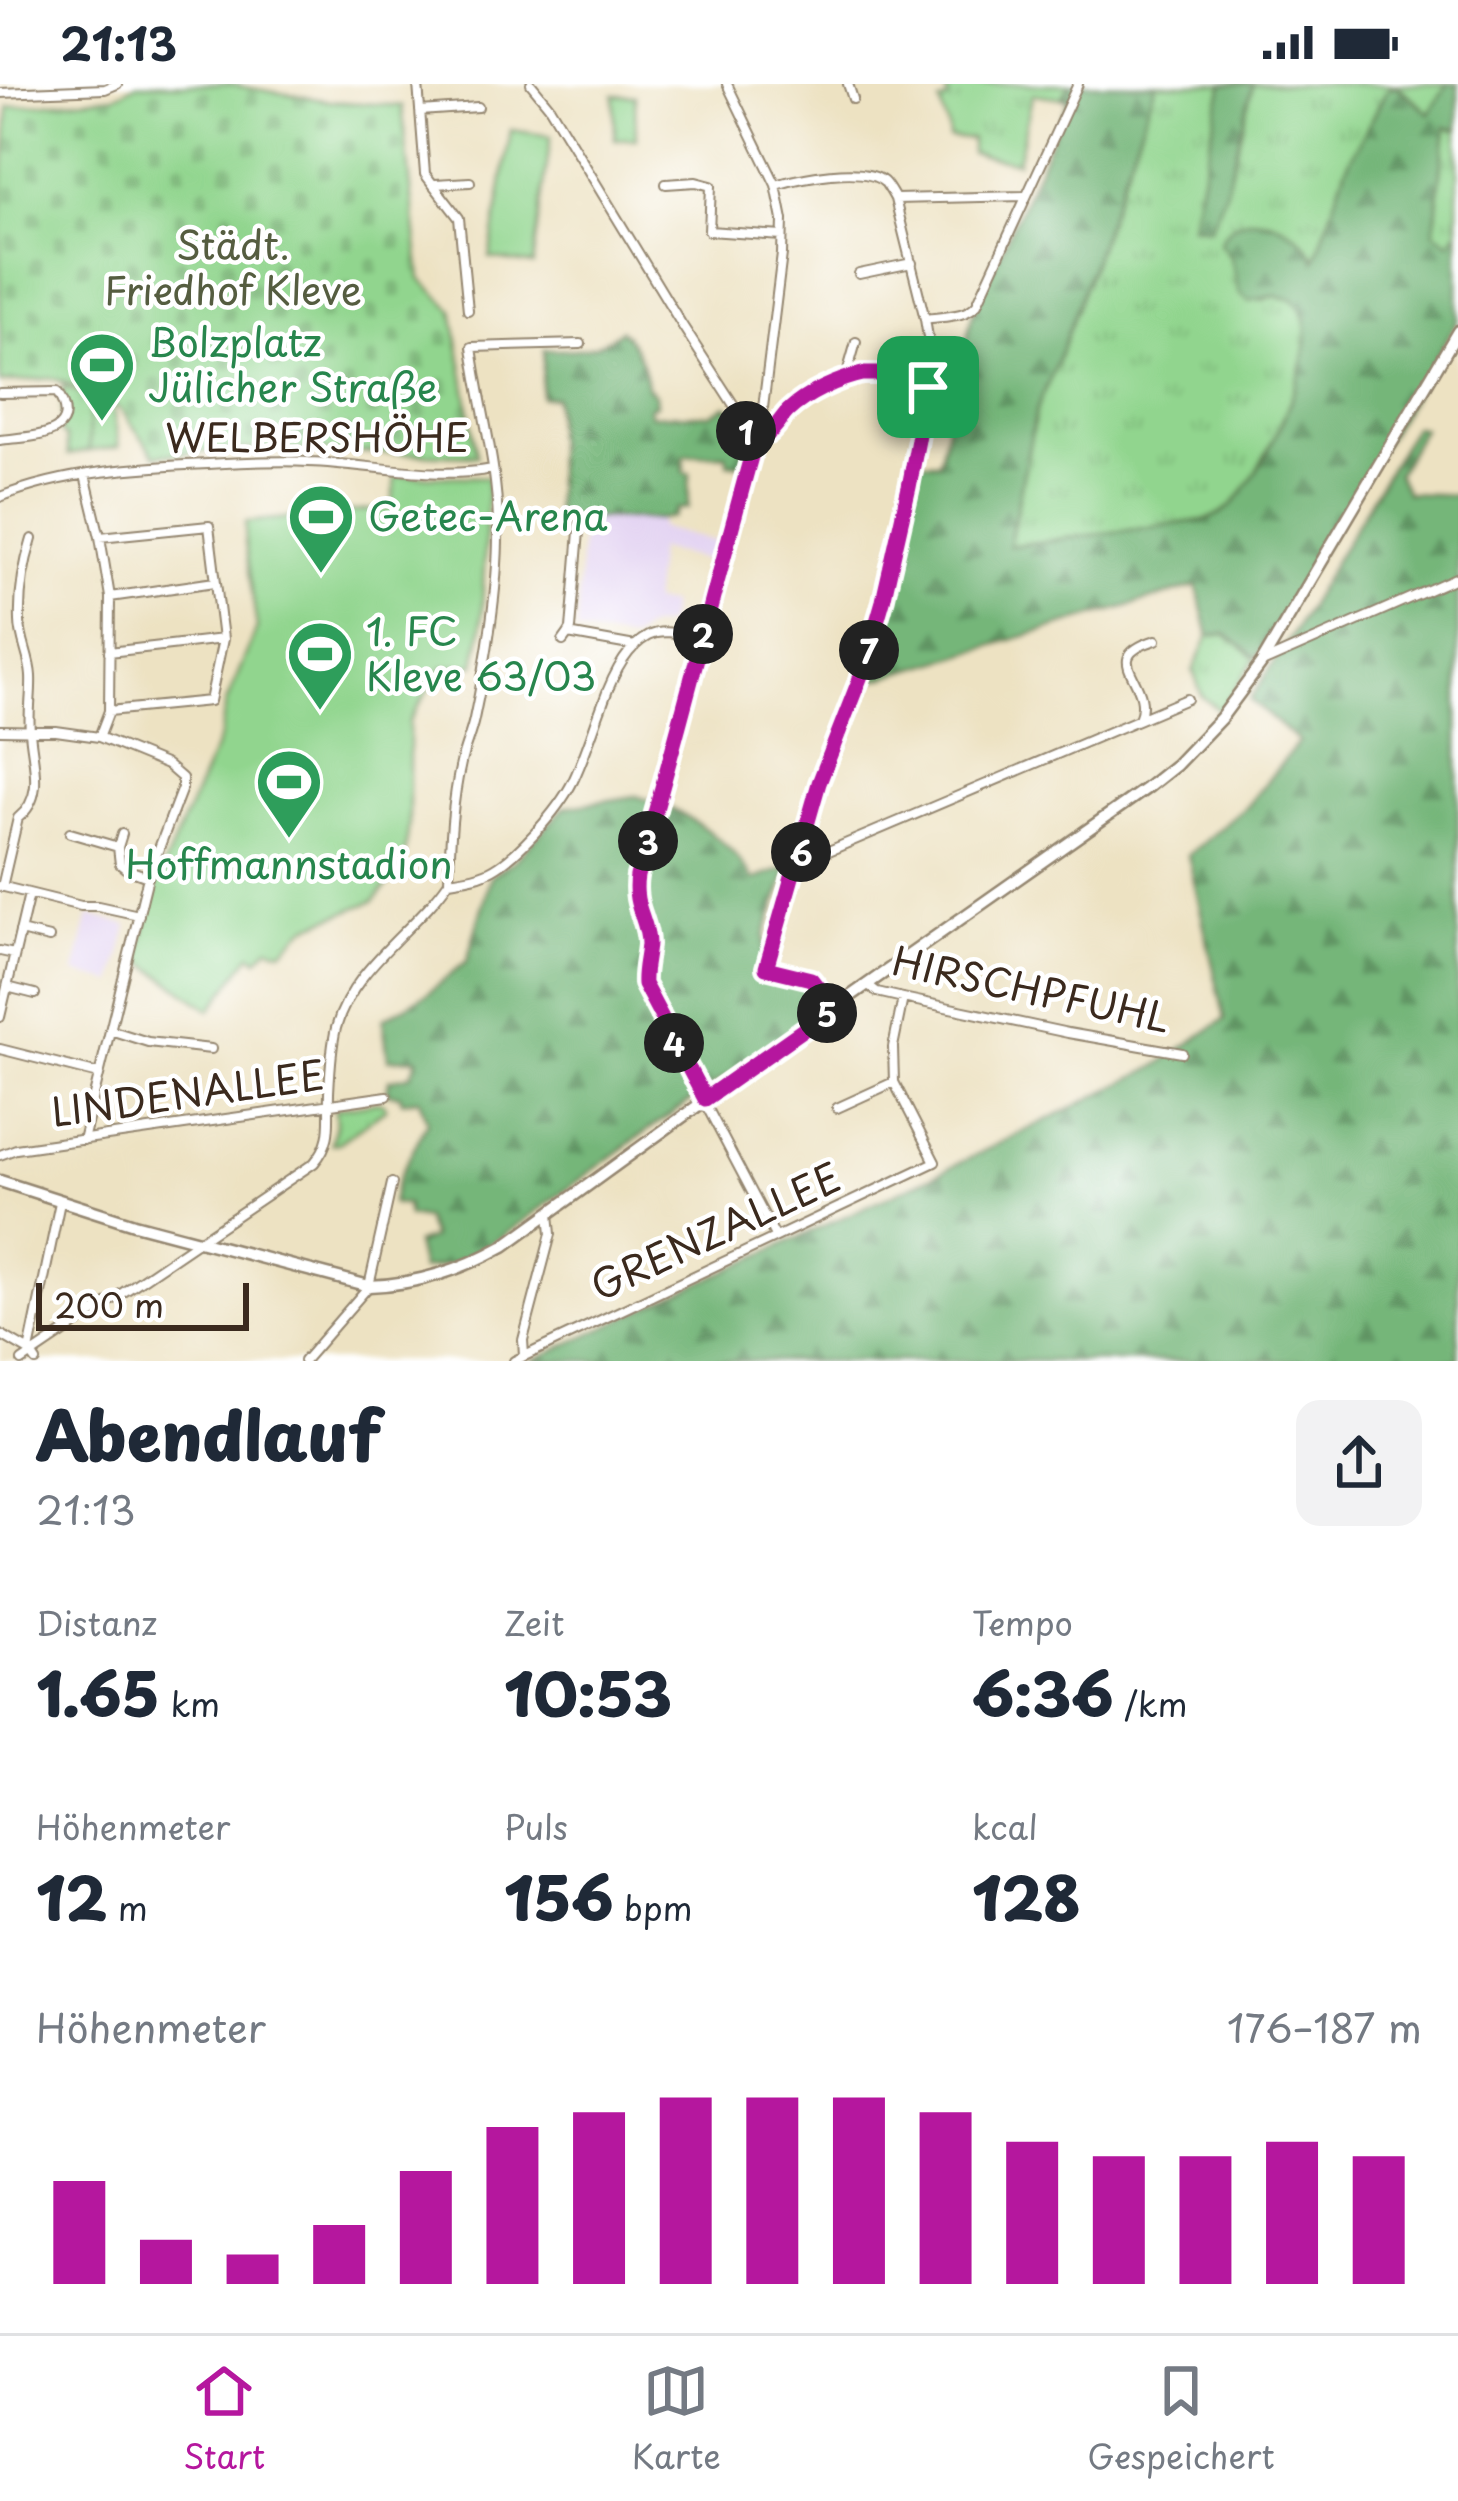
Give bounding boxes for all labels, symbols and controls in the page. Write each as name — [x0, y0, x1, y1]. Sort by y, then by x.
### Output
text: 21:13 — [60, 8, 177, 76]
park label: Städt. Friedhof Kleve — [104, 214, 362, 318]
place label: Bolzplatz Jülicher Straße — [148, 311, 438, 415]
sports icon: Bolzplatz Jülicher Straße — [67, 330, 137, 424]
pin — [877, 336, 979, 438]
icon: arrive — [895, 354, 961, 420]
pin: 1 — [716, 401, 776, 461]
street label: WELBERSHÖHE — [165, 406, 469, 465]
text: 1 — [738, 406, 754, 456]
sports icon: Getec-Arena — [286, 482, 356, 576]
place label: Getec-Arena — [368, 485, 608, 544]
place label: 1. FC Kleve 63/03 — [366, 600, 596, 704]
pin: 2 — [673, 604, 733, 664]
text: 2 — [691, 609, 715, 659]
sports icon: 1. FC Kleve 63/03 — [285, 619, 355, 713]
pin: 7 — [839, 620, 899, 680]
text: 7 — [860, 625, 878, 675]
sports icon: Hoffmannstadion — [254, 747, 324, 841]
pin: 3 — [618, 811, 678, 871]
text: 3 — [637, 816, 659, 866]
pin: 6 — [771, 822, 831, 882]
text: 6 — [789, 827, 813, 877]
place label: Hoffmannstadion — [125, 833, 453, 892]
street label: HIRSCHPFUHL — [887, 929, 1176, 1046]
pin: 5 — [797, 983, 857, 1043]
text: 5 — [816, 988, 838, 1038]
pin: 4 — [644, 1013, 704, 1073]
text: 4 — [663, 1018, 685, 1068]
street label: LINDENALLEE — [47, 1043, 328, 1140]
street label: GRENZALLEE — [580, 1146, 850, 1314]
scale bar — [36, 1277, 249, 1330]
text: 200 m — [54, 1279, 164, 1329]
text: Abendlauf — [36, 1384, 382, 1483]
button: share — [1296, 1400, 1422, 1526]
text: 21:13 — [36, 1479, 136, 1538]
text: Distanz — [36, 1597, 157, 1647]
text: Zeit — [504, 1597, 565, 1647]
text: Tempo — [972, 1597, 1073, 1647]
text: 1.65 — [36, 1647, 160, 1737]
text: 10:53 — [504, 1647, 672, 1737]
text: 6:36 — [972, 1647, 1114, 1737]
text: km — [160, 1678, 220, 1728]
text: /km — [1114, 1678, 1187, 1728]
text: Höhenmeter — [36, 1801, 230, 1851]
text: Puls — [504, 1801, 568, 1851]
text: kcal — [972, 1801, 1038, 1851]
text: 12 — [36, 1851, 107, 1941]
text: 156 — [504, 1851, 613, 1941]
text: 128 — [972, 1851, 1081, 1941]
text: m — [107, 1882, 148, 1932]
text: bpm — [613, 1882, 693, 1932]
text: Höhenmeter — [36, 1997, 266, 2056]
text: 176–187 m — [1227, 1997, 1422, 2056]
tab: Start — [183, 2358, 265, 2480]
tab: Karte — [632, 2358, 721, 2480]
tab: Gespeichert — [1087, 2358, 1275, 2480]

